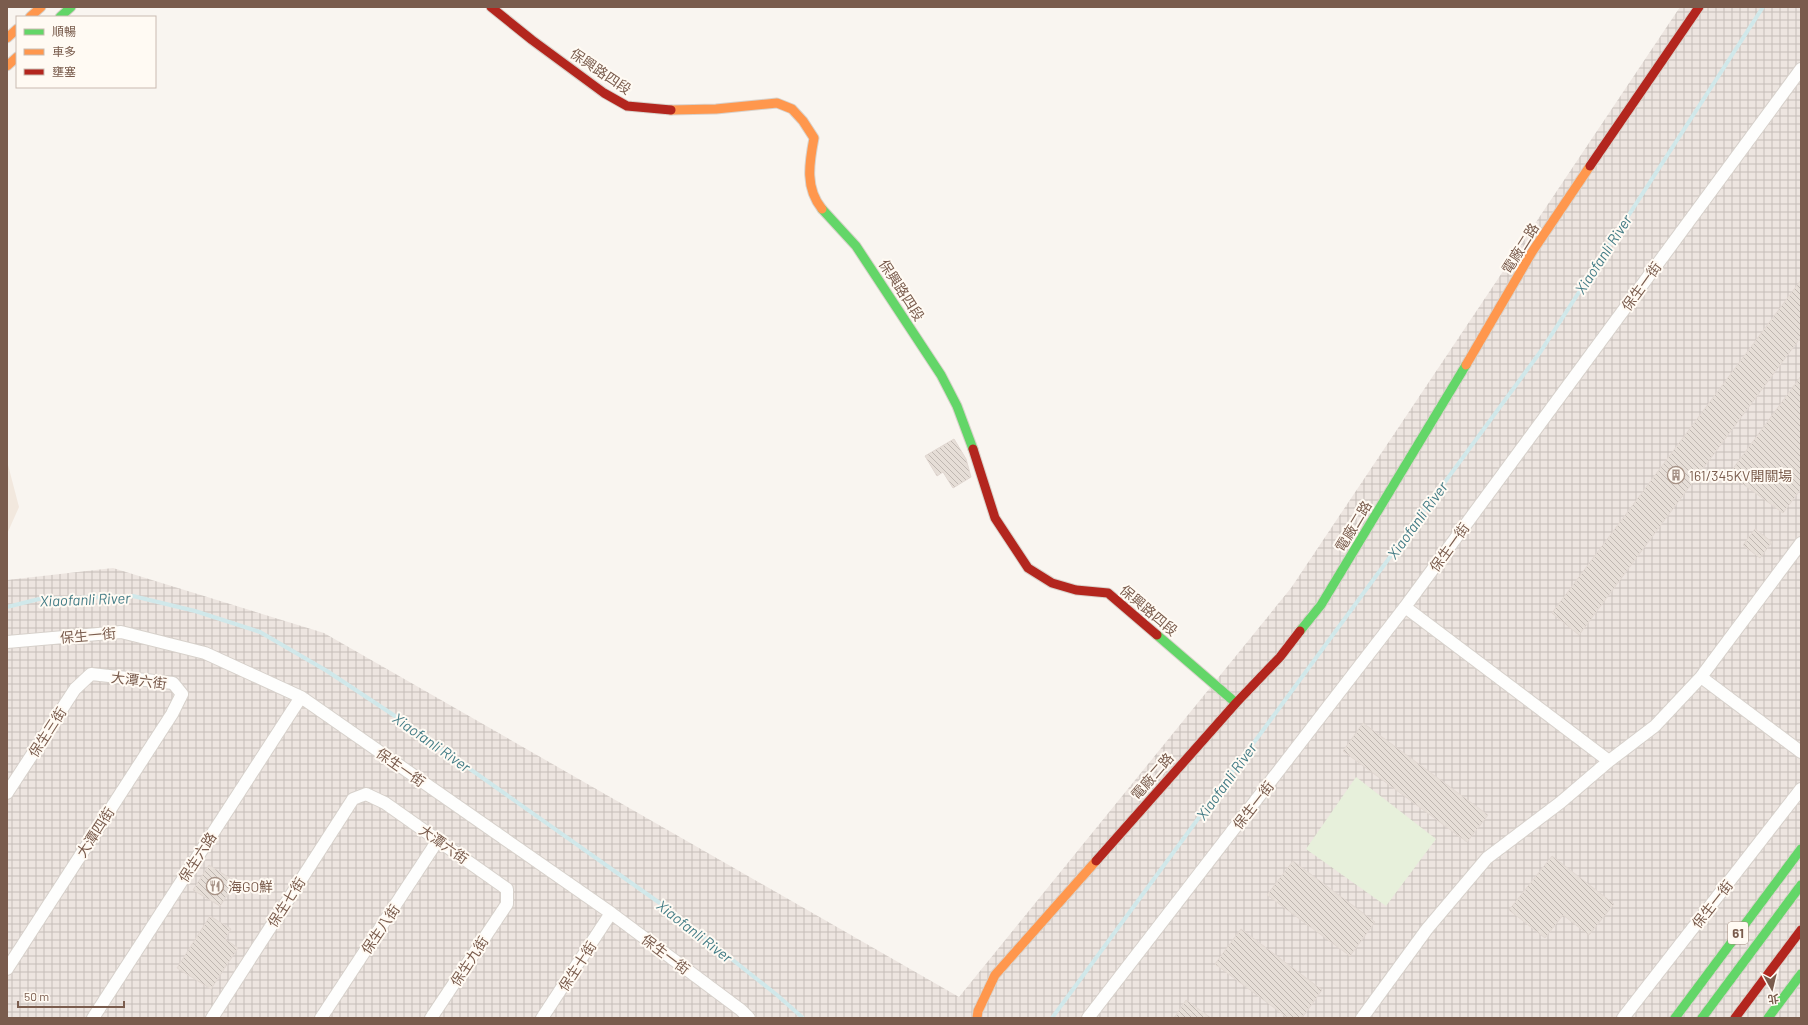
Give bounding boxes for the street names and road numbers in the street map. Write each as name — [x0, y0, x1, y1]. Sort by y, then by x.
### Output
street label: 保興路四段 — [567, 44, 635, 98]
street label: 電廠二路 — [1498, 220, 1542, 276]
street label: 保興路四段 — [876, 256, 928, 324]
street label: 保生一街 — [1618, 258, 1664, 314]
street label: 電廠二路 — [1331, 498, 1375, 554]
street label: 保生一街 — [1426, 519, 1472, 575]
street label: 保興路四段 — [1117, 581, 1181, 639]
street label: 保生一街 — [59, 624, 117, 646]
street label: 大潭六街 — [110, 668, 168, 692]
street label: 保生三街 — [25, 704, 69, 760]
street label: 保生一街 — [373, 744, 429, 790]
street label: 電廠二路 — [1127, 749, 1177, 803]
street label: 保生一街 — [1229, 778, 1277, 832]
street label: 大潭四街 — [73, 804, 117, 860]
street label: 大潭六街 — [416, 821, 472, 867]
street label: 保生六路 — [175, 829, 219, 885]
street label: 保生七街 — [264, 874, 308, 930]
street label: 保生一街 — [1688, 877, 1736, 931]
street label: 保生八街 — [357, 901, 403, 957]
road number: 61 — [1728, 922, 1748, 944]
street label: 保生一街 — [639, 930, 693, 978]
street label: 保生九街 — [447, 933, 491, 989]
street label: 保生十街 — [555, 938, 599, 994]

